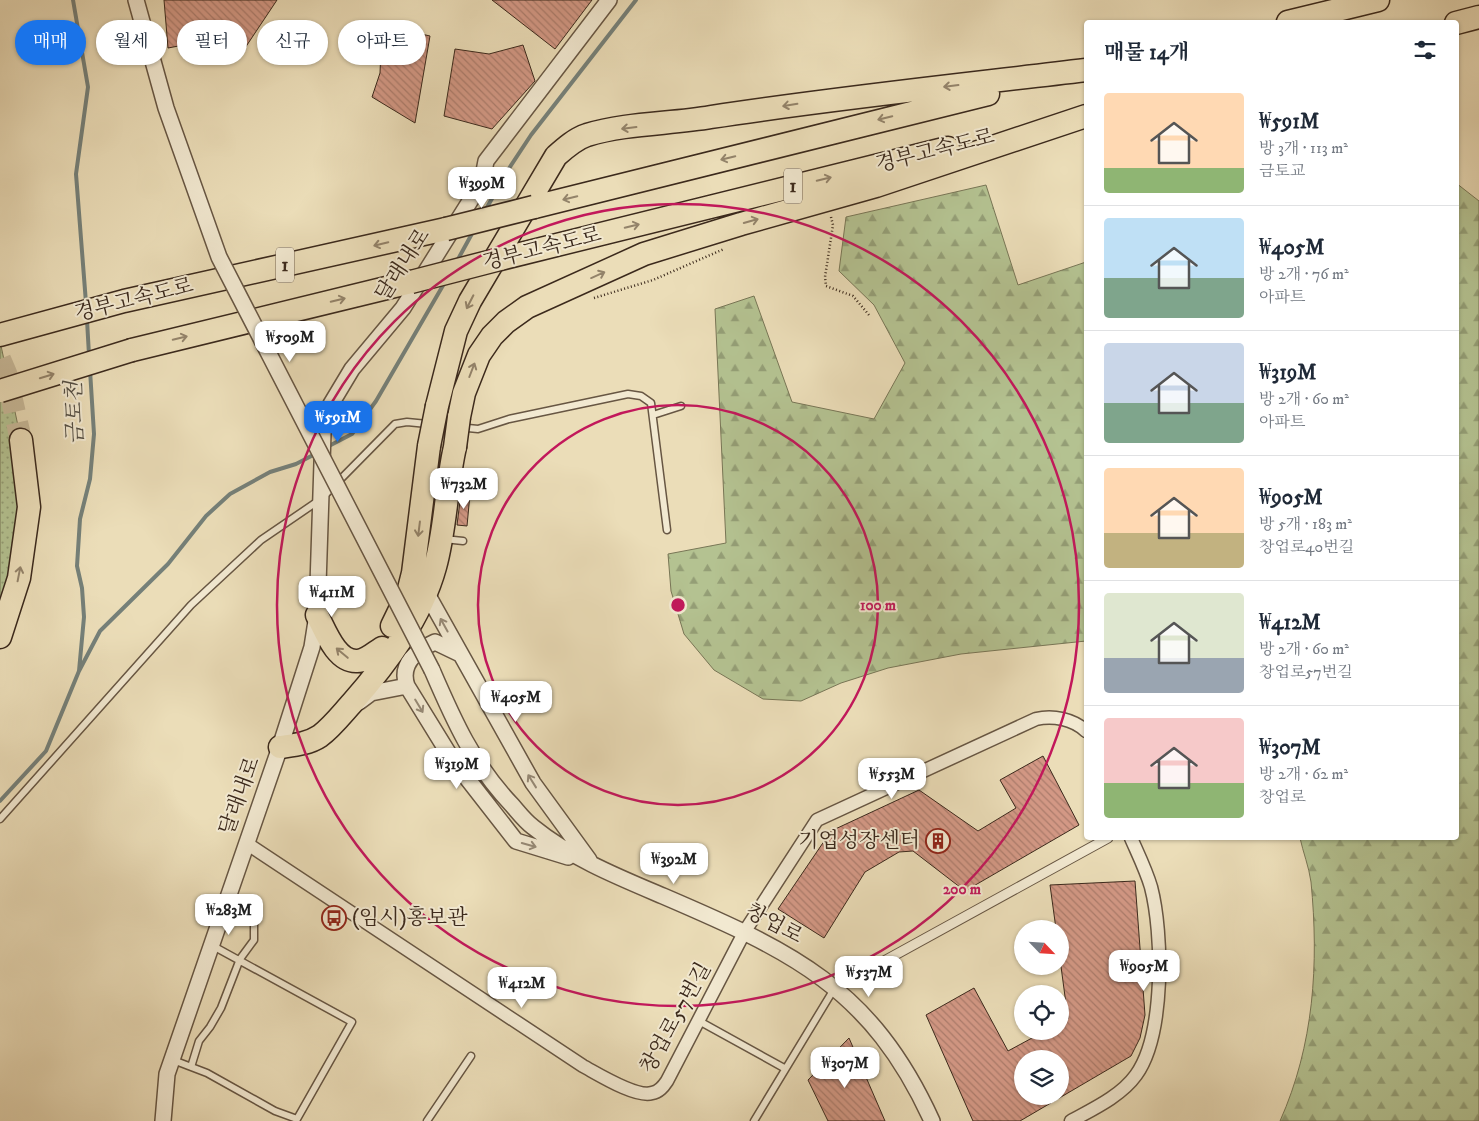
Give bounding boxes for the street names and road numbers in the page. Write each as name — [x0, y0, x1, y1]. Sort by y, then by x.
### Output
street label: 경부고속도로 — [873, 124, 997, 178]
road number: 1 — [784, 168, 802, 204]
street label: 경부고속도로 — [480, 222, 604, 276]
street label: 달래내로 — [370, 224, 436, 306]
road number: 1 — [276, 248, 294, 282]
street label: 경부고속도로 — [72, 273, 196, 327]
street label: 달래내로 — [214, 753, 266, 839]
street label: 창업로 — [741, 898, 807, 950]
street label: 창업로57번길 — [635, 958, 717, 1078]

